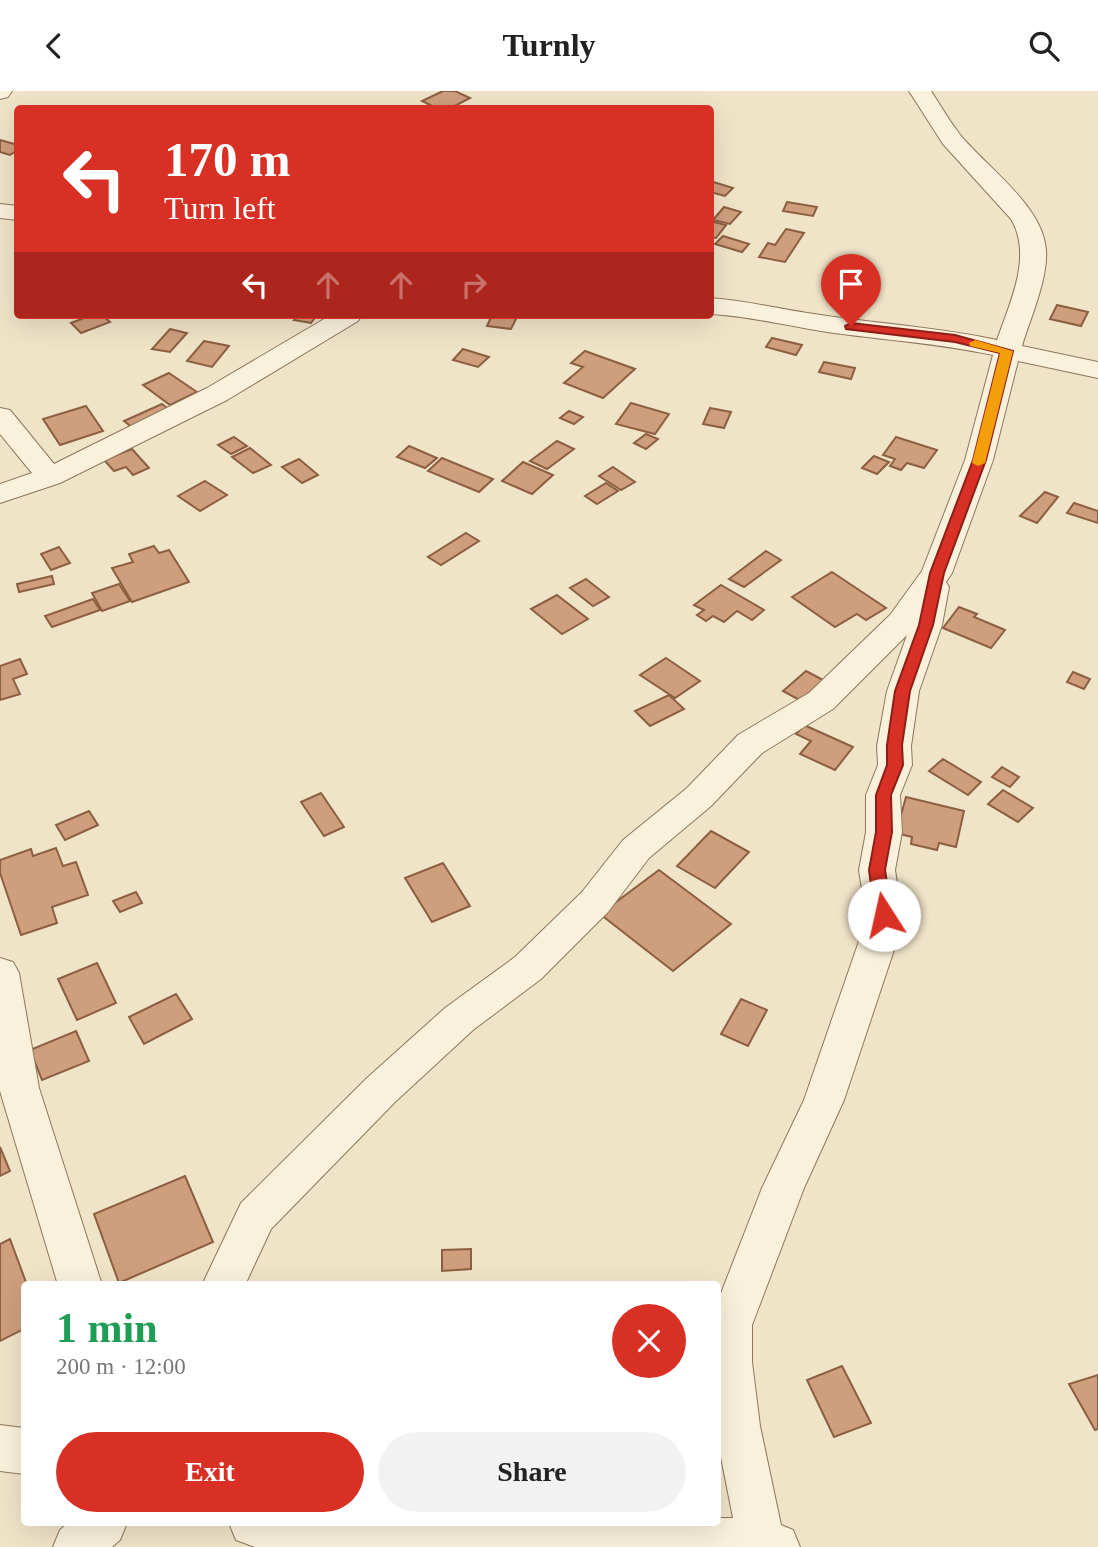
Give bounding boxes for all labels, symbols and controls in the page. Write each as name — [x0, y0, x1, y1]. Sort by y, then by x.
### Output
icon: back — [35, 27, 73, 65]
text: Turnly — [502, 27, 596, 63]
icon: search — [1025, 27, 1063, 65]
text: 170 m — [164, 132, 291, 187]
icon: left — [49, 133, 140, 224]
text: Turn left — [164, 190, 276, 226]
pin — [821, 254, 881, 326]
icon: arrive — [832, 265, 870, 303]
icon: left — [236, 266, 274, 304]
icon: ahead — [309, 266, 347, 304]
icon: ahead — [382, 266, 420, 304]
icon: right — [455, 266, 493, 304]
position arrow — [847, 878, 921, 952]
button: close — [612, 1304, 686, 1378]
text: 1 min — [56, 1305, 158, 1351]
text: 200 m · 12:00 — [56, 1354, 186, 1379]
button: Exit — [56, 1432, 364, 1512]
button: Share — [378, 1432, 686, 1512]

